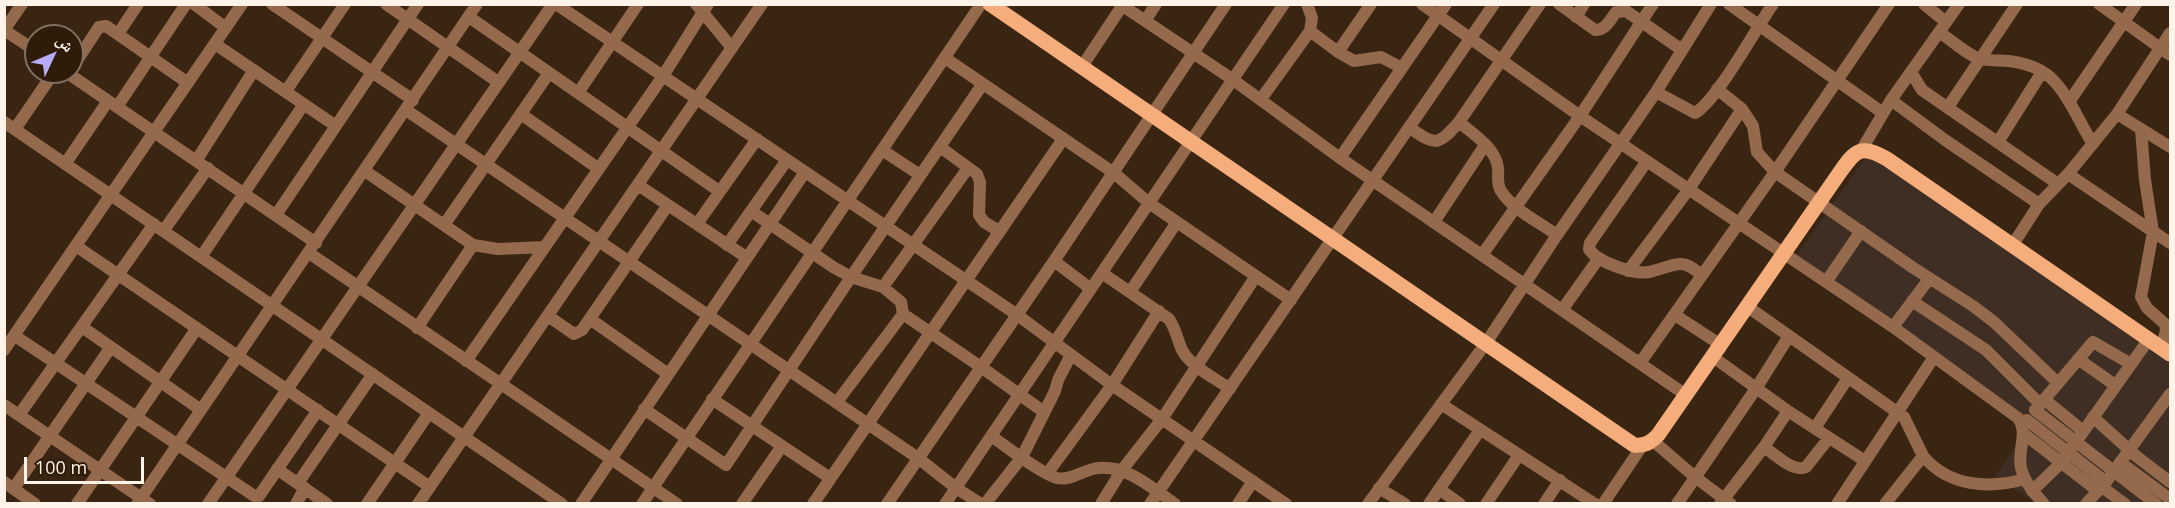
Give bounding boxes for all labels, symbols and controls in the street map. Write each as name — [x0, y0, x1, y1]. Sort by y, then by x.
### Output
north arrow — [24, 24, 84, 84]
text: ش — [52, 29, 79, 57]
scale bar — [27, 445, 147, 483]
text: 100 m — [35, 455, 87, 479]

